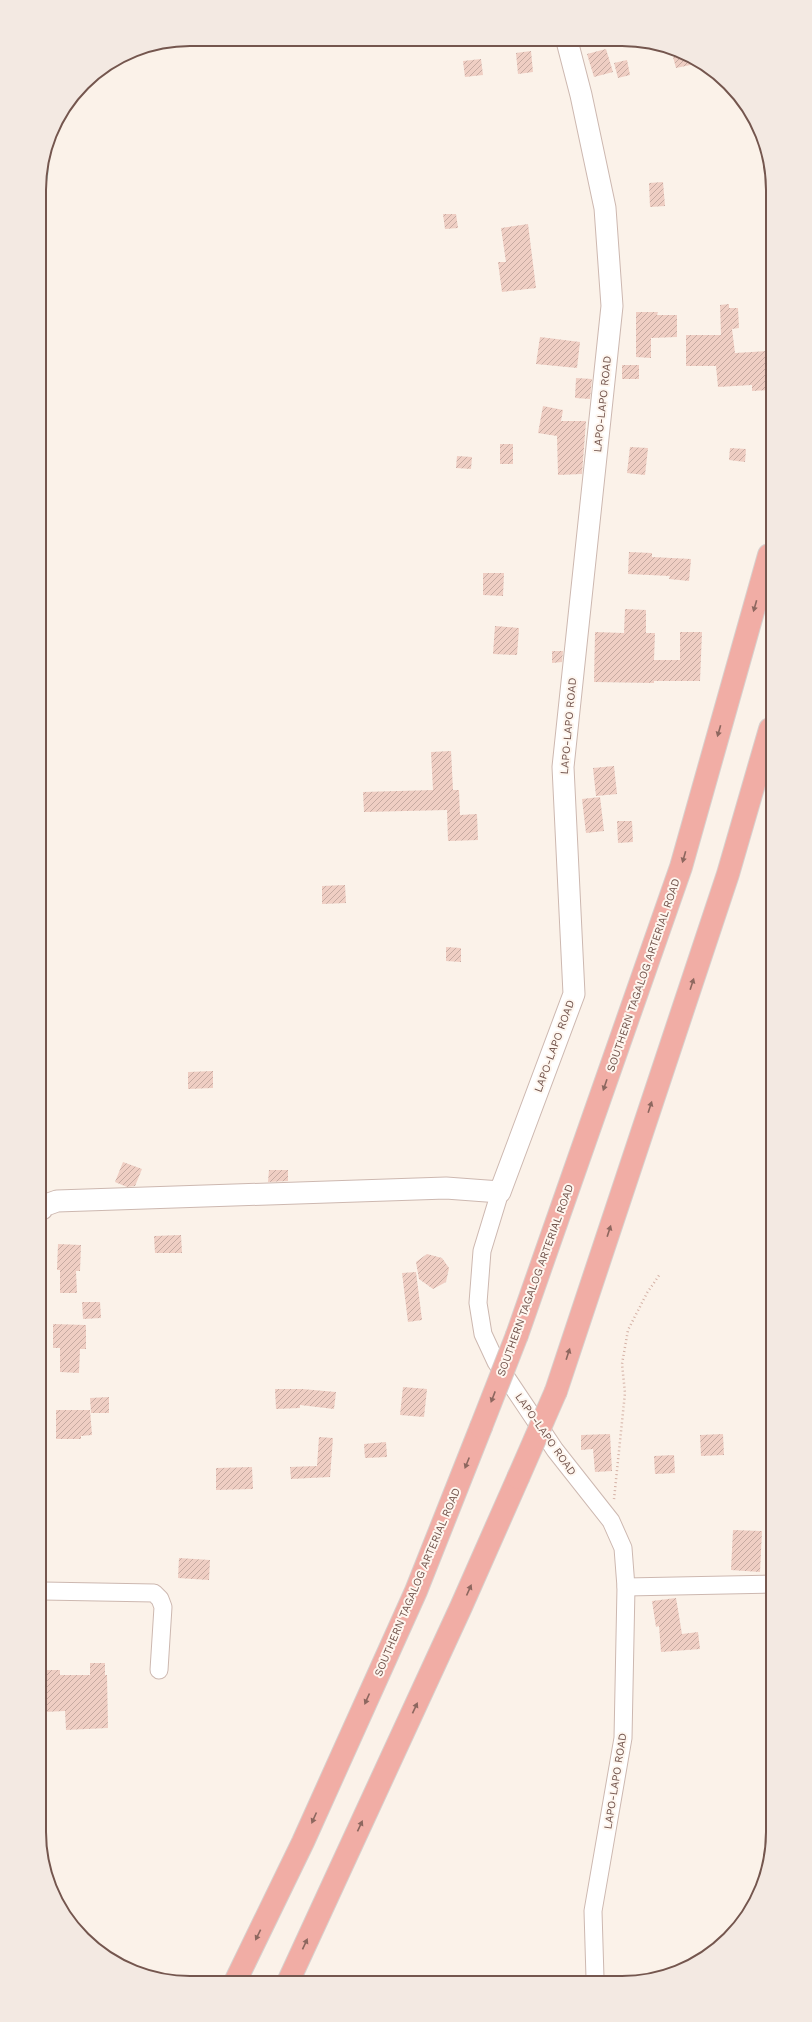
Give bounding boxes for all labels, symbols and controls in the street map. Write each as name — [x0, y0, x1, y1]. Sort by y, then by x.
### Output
street label: LAPO-LAPO ROAD — [591, 355, 614, 453]
one-way arrow — [752, 601, 758, 613]
street label: LAPO-LAPO ROAD — [558, 677, 579, 775]
one-way arrow — [716, 726, 722, 738]
one-way arrow — [681, 851, 687, 863]
street label: SOUTHERN TAGALOG ARTERIAL ROAD — [604, 877, 683, 1074]
one-way arrow — [689, 978, 695, 990]
street label: LAPO-LAPO ROAD — [532, 998, 577, 1094]
one-way arrow — [601, 1079, 607, 1091]
one-way arrow — [648, 1101, 654, 1113]
street label: SOUTHERN TAGALOG ARTERIAL ROAD — [495, 1182, 576, 1378]
one-way arrow — [606, 1224, 612, 1236]
one-way arrow — [565, 1347, 571, 1359]
street label: LAPO-LAPO ROAD — [512, 1391, 579, 1478]
one-way arrow — [489, 1392, 495, 1404]
one-way arrow — [463, 1458, 469, 1470]
street label: SOUTHERN TAGALOG ARTERIAL ROAD — [372, 1486, 463, 1678]
one-way arrow — [465, 1584, 472, 1596]
one-way arrow — [364, 1693, 370, 1705]
one-way arrow — [412, 1703, 418, 1714]
street label: LAPO-LAPO ROAD — [601, 1732, 630, 1830]
one-way arrow — [311, 1812, 317, 1823]
one-way arrow — [357, 1821, 363, 1832]
one-way arrow — [255, 1929, 261, 1940]
one-way arrow — [302, 1939, 308, 1950]

